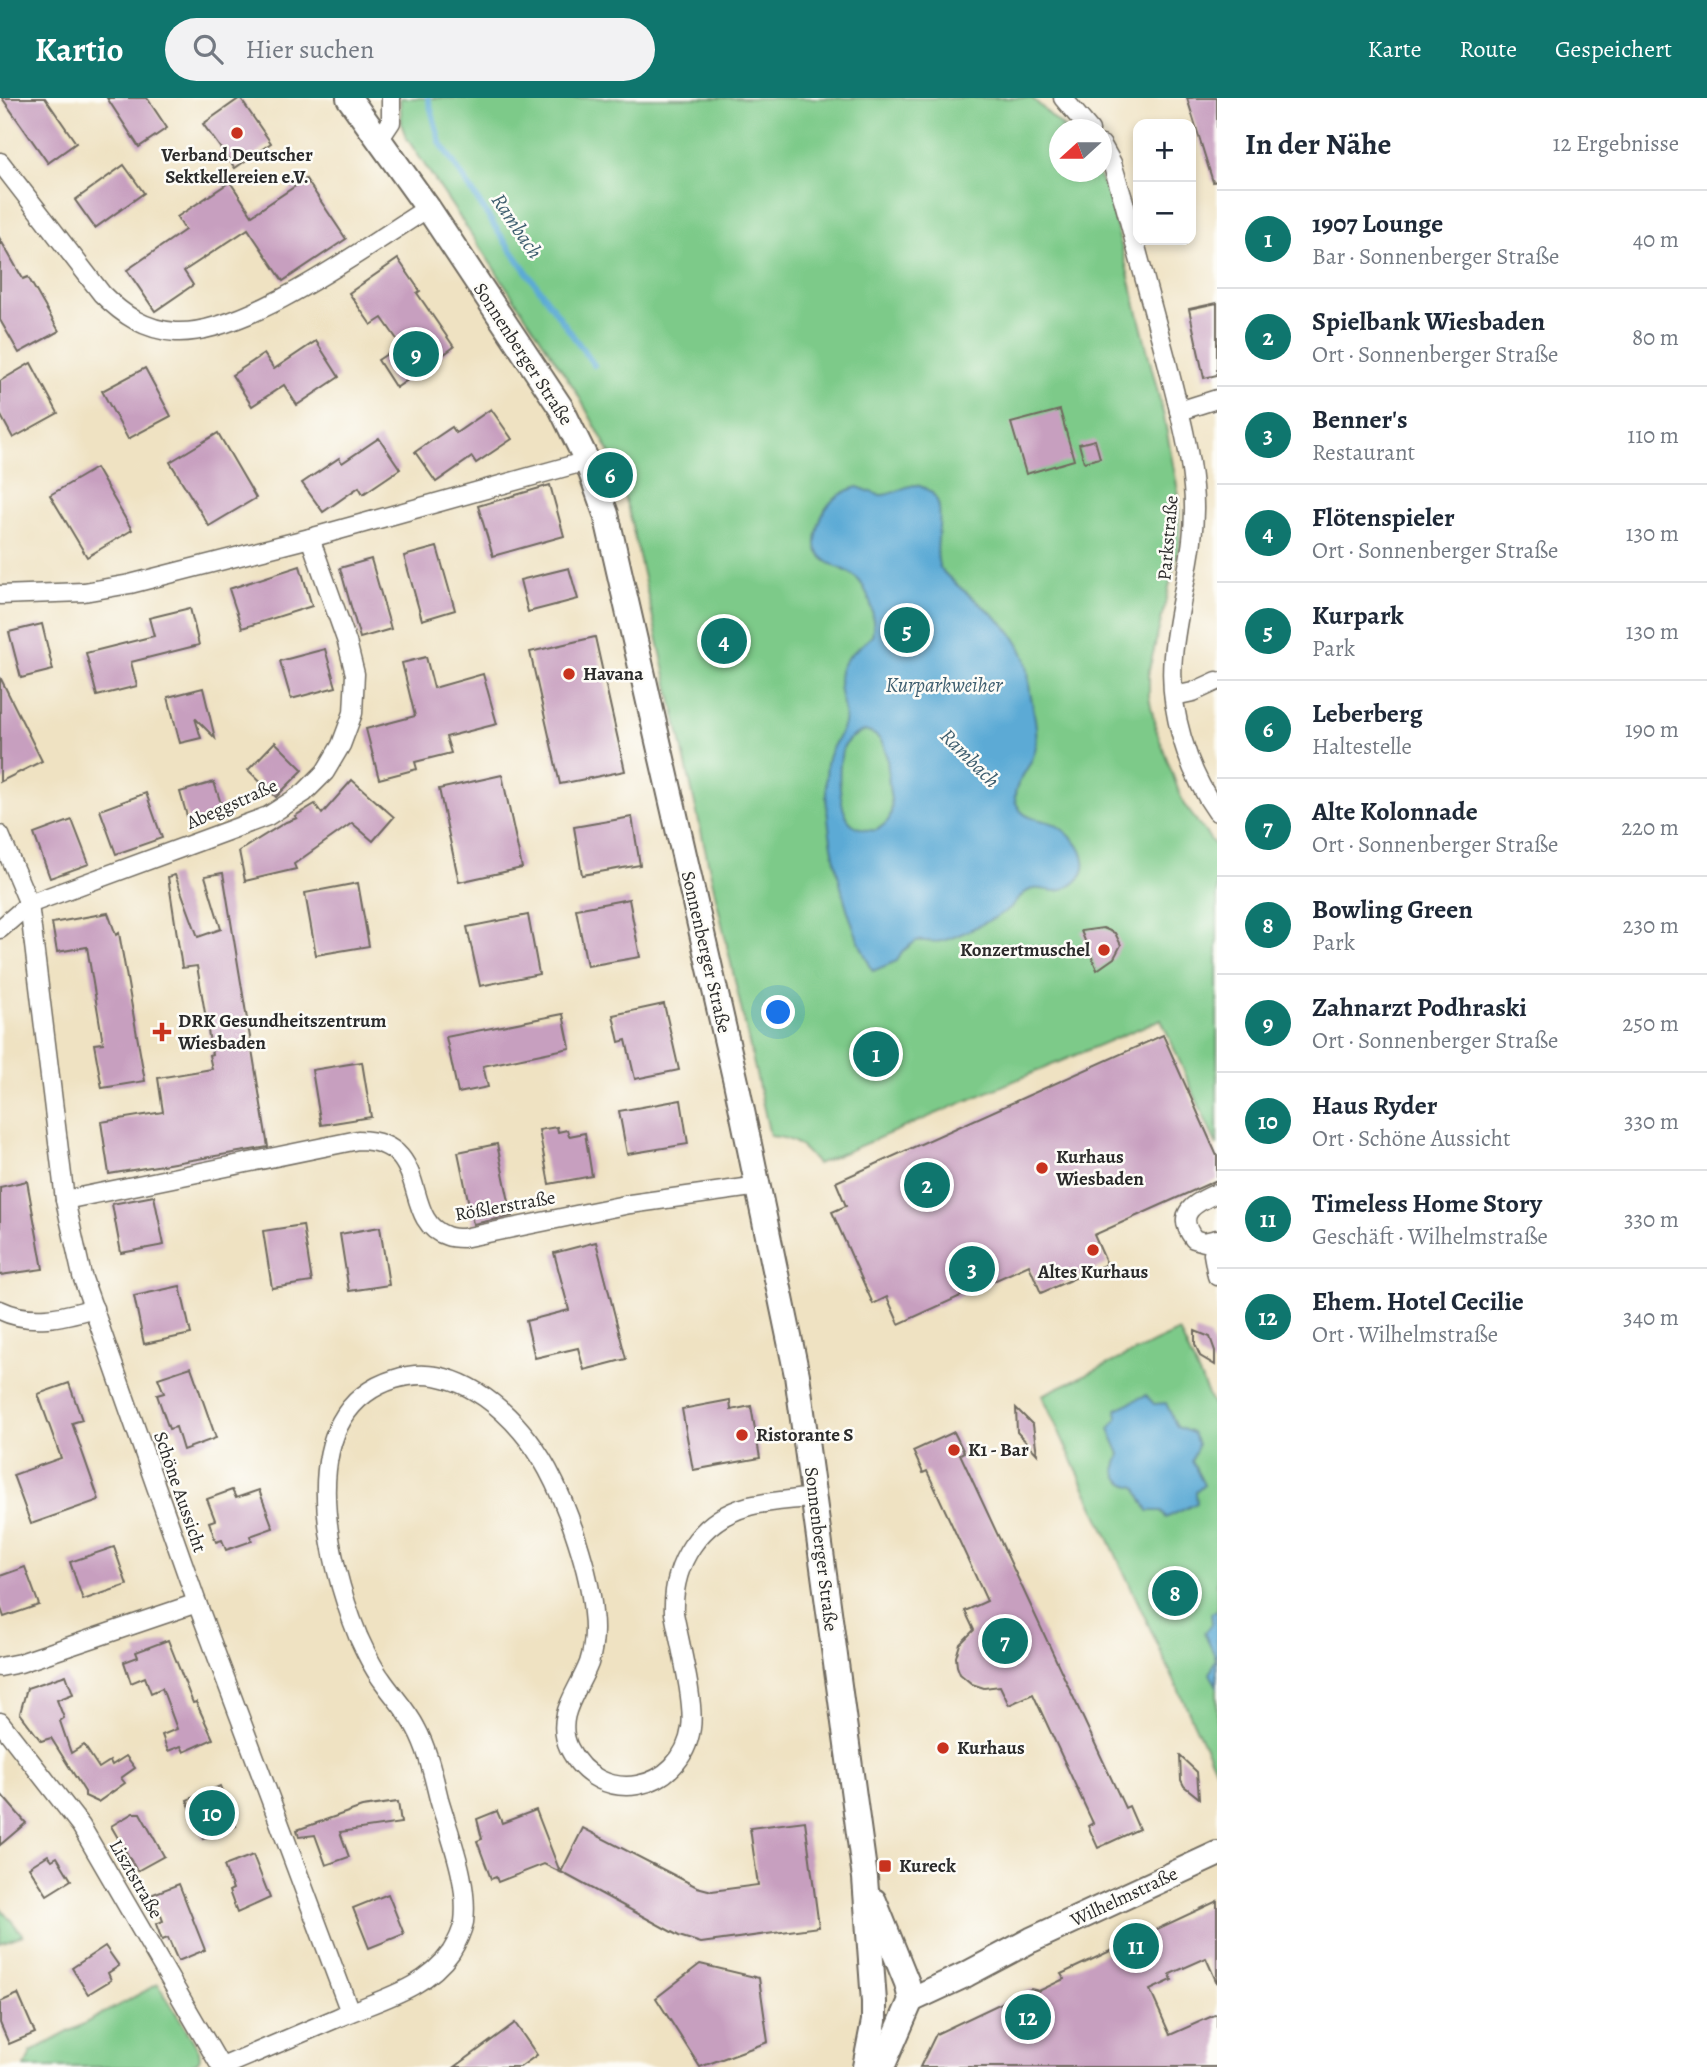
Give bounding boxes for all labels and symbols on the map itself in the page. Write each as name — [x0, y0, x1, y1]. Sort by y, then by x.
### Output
north arrow — [1049, 119, 1112, 182]
marker: Verband Deutscher Sektkellereien e.V. — [229, 125, 245, 141]
place label: Verband Deutscher Sektkellereien e.V. — [160, 142, 313, 190]
water label: Rambach — [485, 188, 549, 264]
street label: Sonnenberger Straße — [467, 278, 579, 430]
pin: 9 — [393, 328, 439, 380]
pin: 6 — [587, 449, 633, 501]
street label: Parkstraße — [1151, 494, 1185, 582]
pin: 5 — [884, 604, 930, 656]
pin: 4 — [701, 615, 747, 667]
place label: Havana — [583, 661, 644, 687]
marker: Havana — [561, 666, 577, 682]
water label: Kurparkweiher — [885, 671, 1003, 699]
water label: Rambach — [934, 722, 1006, 794]
street label: Abeggstraße — [181, 772, 282, 836]
street label: Sonnenberger Straße — [675, 868, 737, 1036]
place label: Konzertmuschel — [960, 937, 1090, 963]
marker: Konzertmuschel — [1096, 942, 1112, 958]
your location — [761, 995, 795, 1029]
place label: DRK Gesundheitszentrum Wiesbaden — [177, 1008, 386, 1056]
marker: DRK Gesundheitszentrum Wiesbaden — [152, 1022, 172, 1042]
pin: 1 — [853, 1028, 899, 1080]
place label: Kurhaus Wiesbaden — [1055, 1144, 1144, 1192]
pin: 2 — [904, 1159, 950, 1211]
marker: Kurhaus Wiesbaden — [1034, 1160, 1050, 1176]
street label: Rößlerstraße — [453, 1184, 557, 1228]
marker: Altes Kurhaus — [1085, 1242, 1101, 1258]
pin: 3 — [949, 1243, 995, 1295]
place label: Altes Kurhaus — [1037, 1259, 1149, 1285]
place label: Ristorante S — [756, 1422, 854, 1448]
marker: Ristorante S — [734, 1427, 750, 1443]
street label: Schöne Aussicht — [147, 1428, 213, 1556]
place label: K1 - Bar — [968, 1437, 1029, 1463]
marker: K1 - Bar — [946, 1442, 962, 1458]
street label: Sonnenberger Straße — [798, 1465, 844, 1633]
pin: 8 — [1152, 1567, 1198, 1619]
pin: 7 — [982, 1615, 1028, 1667]
place label: Kurhaus — [957, 1735, 1025, 1761]
marker: Kurhaus — [935, 1740, 951, 1756]
pin: 10 — [189, 1787, 235, 1839]
street label: Lisztstraße — [103, 1835, 169, 1923]
place label: Kureck — [899, 1853, 956, 1879]
marker: Kureck — [877, 1858, 893, 1874]
street label: Wilhelmstraße — [1065, 1861, 1182, 1934]
pin: 11 — [1113, 1920, 1159, 1972]
pin: 12 — [1005, 1991, 1051, 2043]

